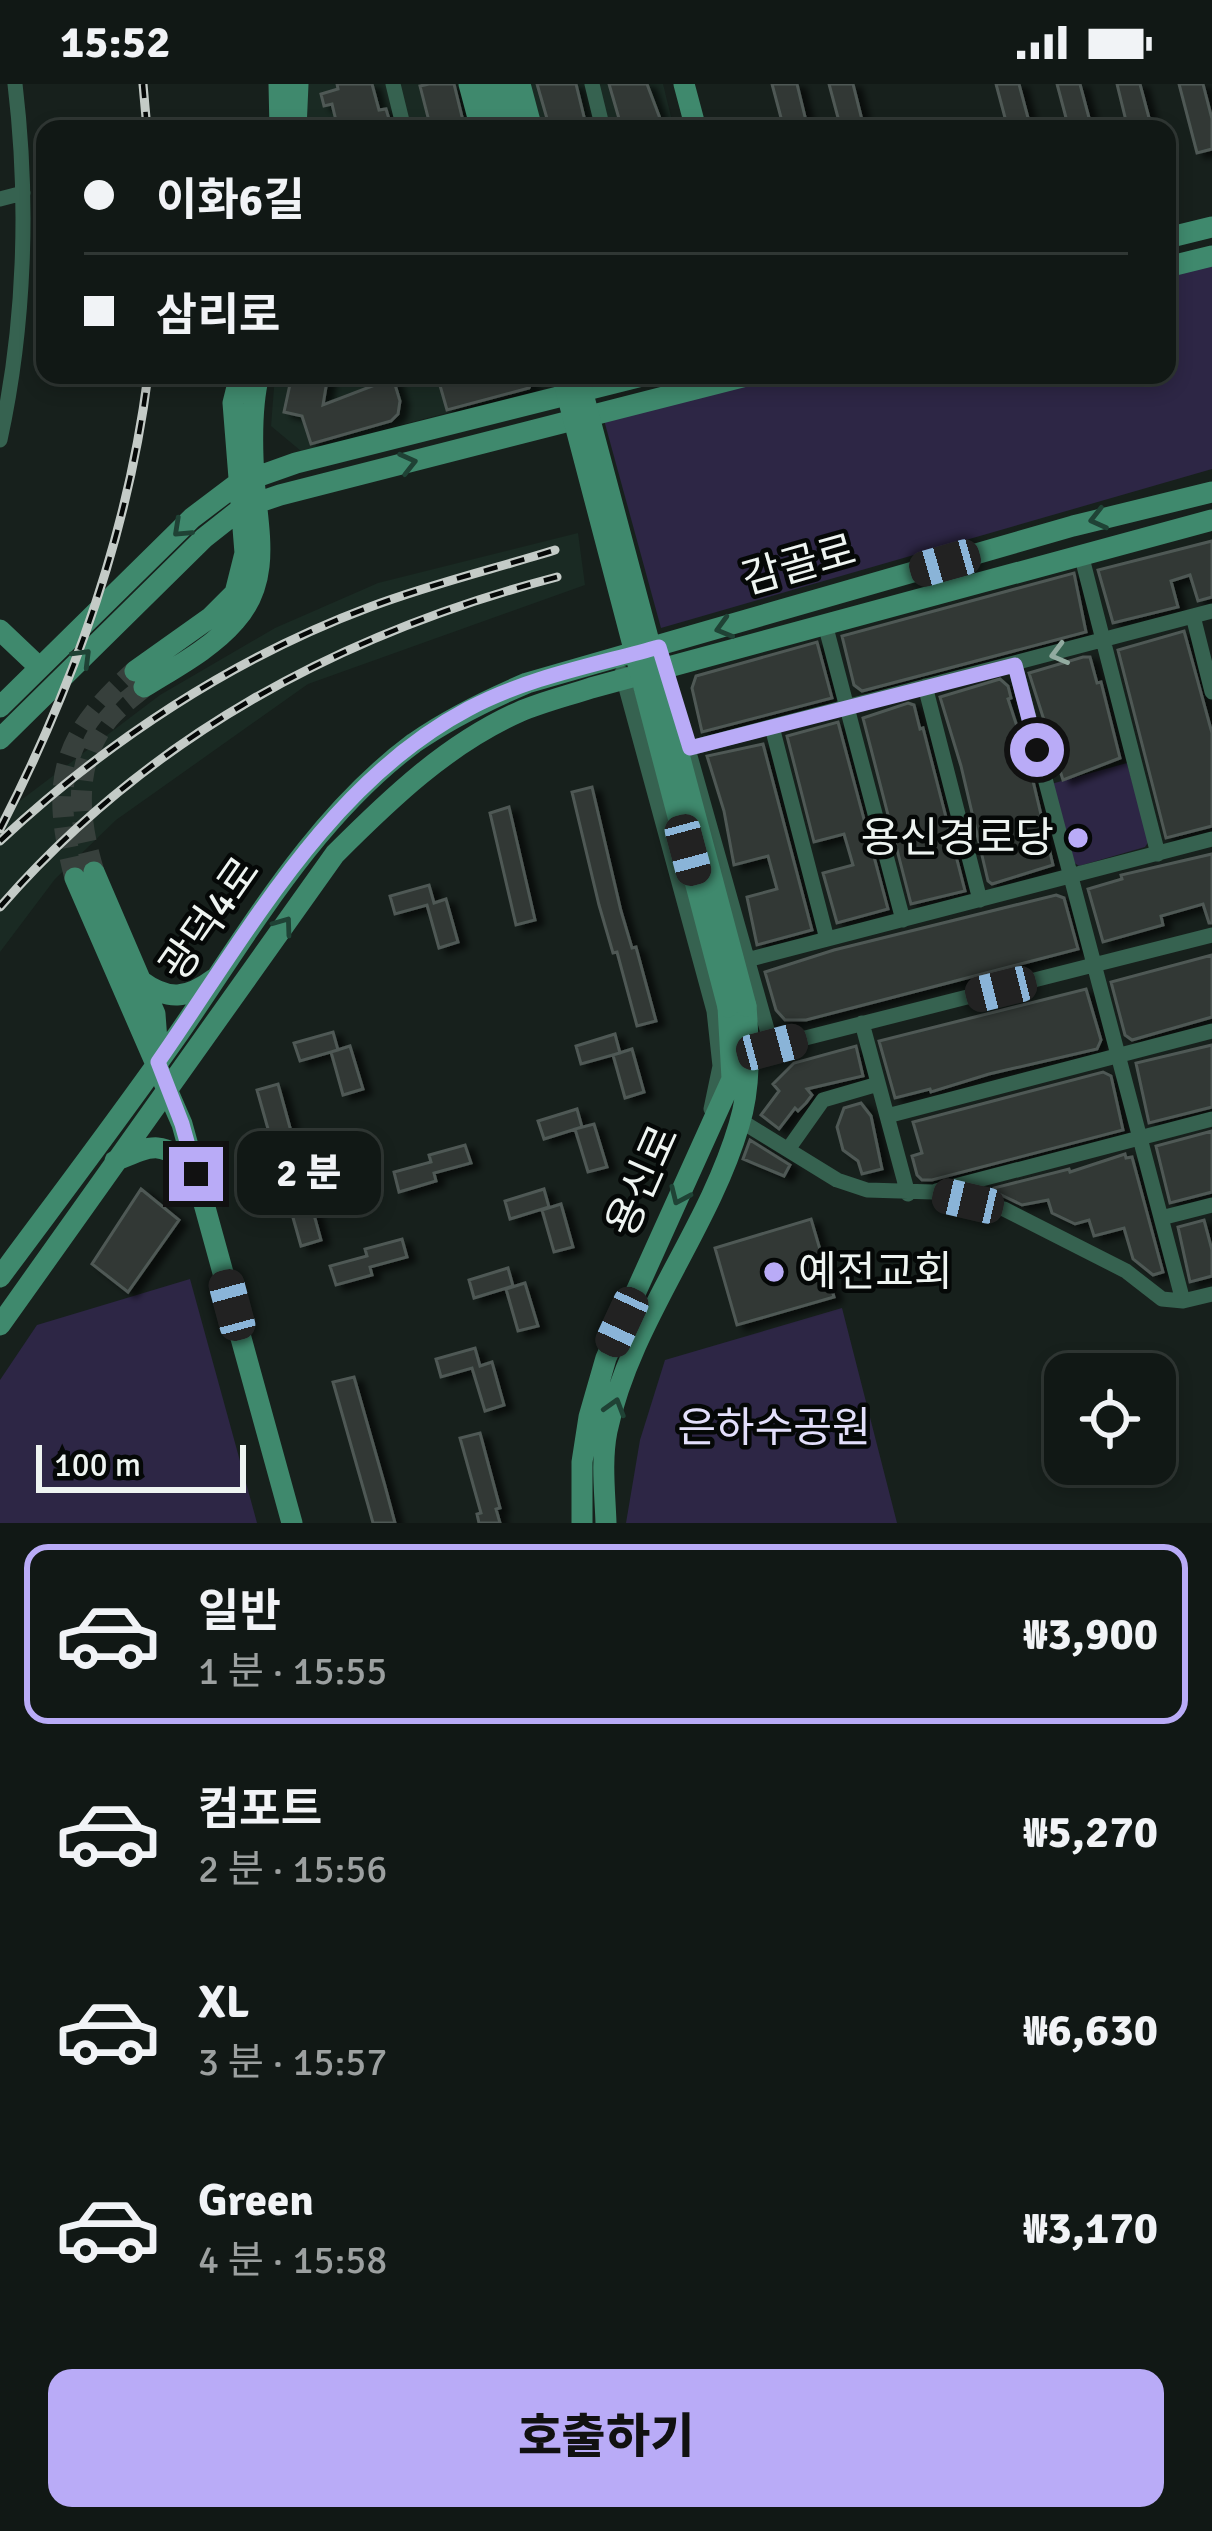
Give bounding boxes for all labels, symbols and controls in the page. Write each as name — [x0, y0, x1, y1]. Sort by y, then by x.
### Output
text: 15:52 — [60, 15, 170, 70]
text: 이화6길 — [156, 173, 305, 228]
text: 삼리로 — [156, 288, 280, 343]
one-way arrow — [397, 452, 418, 477]
one-way arrow — [1089, 505, 1109, 530]
one-way arrow — [173, 514, 195, 536]
street label: 감골로 — [736, 525, 862, 605]
car — [905, 536, 985, 590]
one-way arrow — [714, 614, 735, 639]
one-way arrow — [1049, 639, 1069, 664]
one-way arrow — [69, 649, 91, 671]
route start — [1010, 723, 1064, 777]
car — [661, 811, 715, 889]
place label: 용신경로당 — [861, 813, 1054, 864]
marker: 용신경로당 — [1065, 825, 1091, 851]
street label: 광덕4로 — [149, 848, 271, 990]
one-way arrow — [269, 917, 291, 938]
car — [962, 963, 1040, 1015]
car — [733, 1020, 811, 1074]
street label: 용신로 — [596, 1118, 690, 1244]
callout: 2 분 — [238, 1132, 382, 1216]
route end — [169, 1147, 223, 1201]
text: 2 분 — [276, 1149, 342, 1197]
car — [929, 1175, 1007, 1227]
one-way arrow — [670, 1184, 693, 1205]
place label: 예전교회 — [798, 1247, 953, 1298]
marker: 예전교회 — [761, 1259, 787, 1285]
car — [205, 1266, 259, 1344]
car — [590, 1282, 654, 1362]
map controls — [1044, 1353, 1176, 1485]
button: locate — [1044, 1353, 1176, 1485]
one-way arrow — [600, 1397, 625, 1418]
park label: 은하수공원 — [677, 1403, 871, 1454]
scale bar — [36, 1439, 246, 1492]
text: 100 m — [54, 1445, 141, 1486]
icon: car — [54, 1580, 162, 1688]
text: 일반 — [198, 1584, 281, 1639]
text: ₩3,900 — [1023, 1607, 1158, 1662]
text: 1 분 · 15:55 — [198, 1647, 387, 1695]
icon: car — [54, 1778, 162, 1886]
text: 컴포트 — [198, 1782, 322, 1837]
text: ₩5,270 — [1023, 1805, 1158, 1860]
text: 2 분 · 15:56 — [198, 1845, 387, 1893]
text: XL — [198, 1975, 249, 2030]
icon: car — [54, 1976, 162, 2084]
text: ₩6,630 — [1023, 2003, 1158, 2058]
text: 3 분 · 15:57 — [198, 2038, 387, 2086]
text: Green — [198, 2173, 314, 2228]
icon: car — [54, 2174, 162, 2282]
text: ₩3,170 — [1023, 2201, 1158, 2256]
text: 4 분 · 15:58 — [198, 2236, 387, 2284]
button: 호출하기 — [48, 2369, 1164, 2507]

